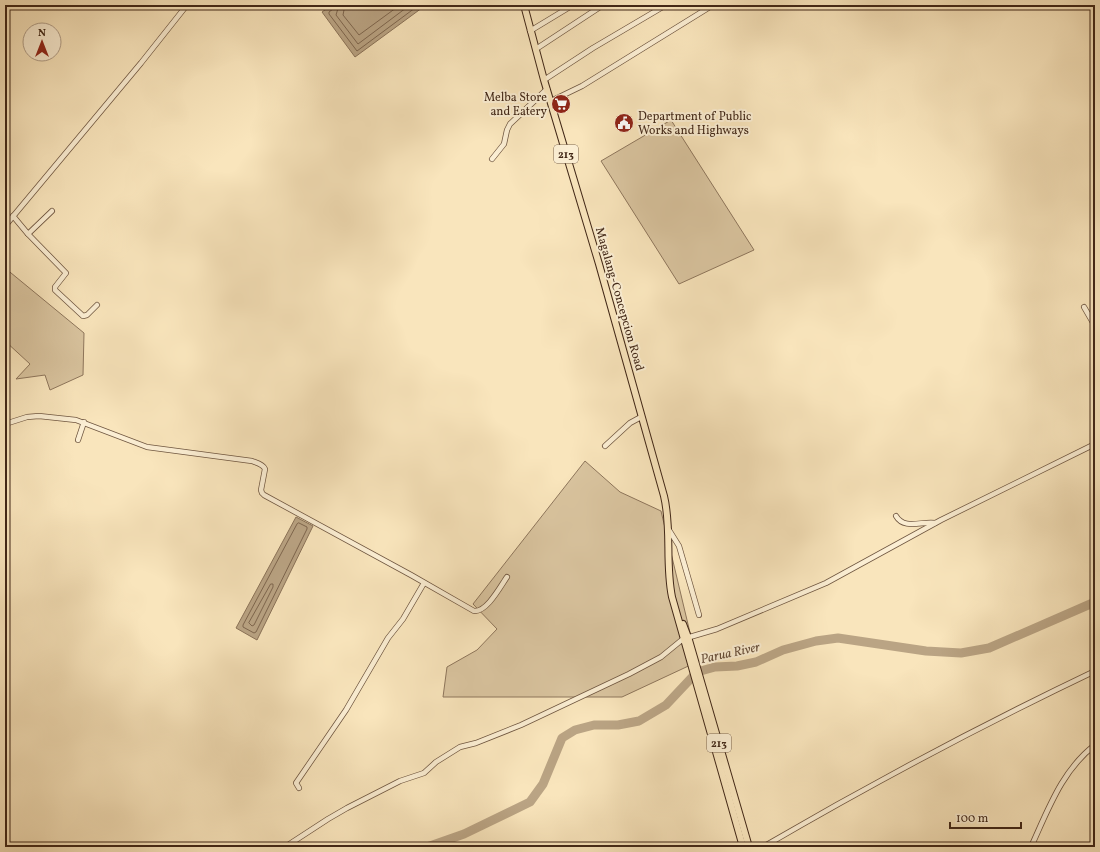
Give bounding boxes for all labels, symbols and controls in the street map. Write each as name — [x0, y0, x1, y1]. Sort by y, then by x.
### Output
north arrow — [22, 22, 62, 62]
text: N — [38, 26, 46, 41]
place label: Melba Store and Eatery — [484, 90, 547, 120]
supermarket icon: Melba Store and Eatery — [550, 93, 572, 115]
place label: Department of Public Works and Highways — [638, 109, 751, 139]
public building icon: Department of Public Works and Highways — [613, 112, 635, 134]
road number: 213 — [554, 145, 578, 163]
street label: Magalang-Concepcion Road — [591, 226, 647, 373]
water label: Parua River — [699, 639, 762, 669]
road number: 213 — [707, 734, 731, 752]
scale bar — [950, 804, 1021, 830]
text: 100 m — [956, 811, 989, 827]

